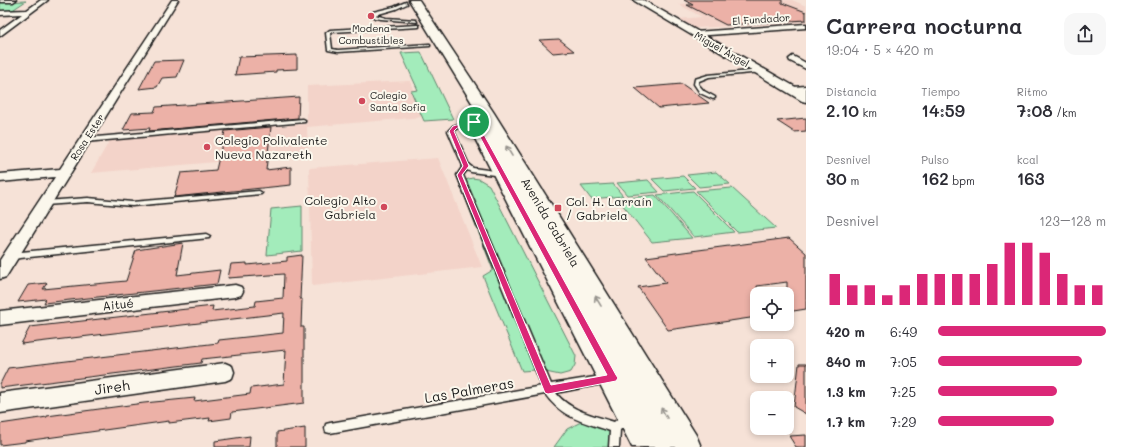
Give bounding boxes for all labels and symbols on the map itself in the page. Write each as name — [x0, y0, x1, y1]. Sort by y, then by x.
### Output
street label: El Fundador — [732, 10, 790, 28]
marker: Modena Combustibles — [366, 11, 376, 21]
place label: Modena Combustibles — [338, 21, 404, 47]
street label: Miguel Ángel — [692, 28, 752, 70]
place label: Colegio Santa Sofia — [370, 88, 426, 114]
marker: Colegio Santa Sofia — [357, 96, 367, 106]
pin — [457, 105, 491, 139]
street label: Rosa Ester — [67, 111, 107, 163]
place label: Colegio Polivalente Nueva Nazareth — [215, 132, 327, 162]
marker: Colegio Polivalente Nueva Nazareth — [202, 142, 212, 152]
one-way arrow — [504, 145, 512, 157]
street label: Avenida Gabriela — [518, 174, 584, 270]
place label: Colegio Alto Gabriela — [305, 192, 376, 222]
place label: Col. H. Larraín / Gabriela — [566, 193, 652, 223]
marker: Colegio Alto Gabriela — [379, 202, 389, 212]
marker: Col. H. Larraín / Gabriela — [553, 203, 563, 213]
street label: Aitué — [102, 294, 134, 314]
one-way arrow — [594, 295, 602, 307]
street label: Las Palmeras — [423, 373, 515, 407]
street label: Jireh — [93, 375, 131, 399]
one-way arrow — [660, 407, 668, 419]

